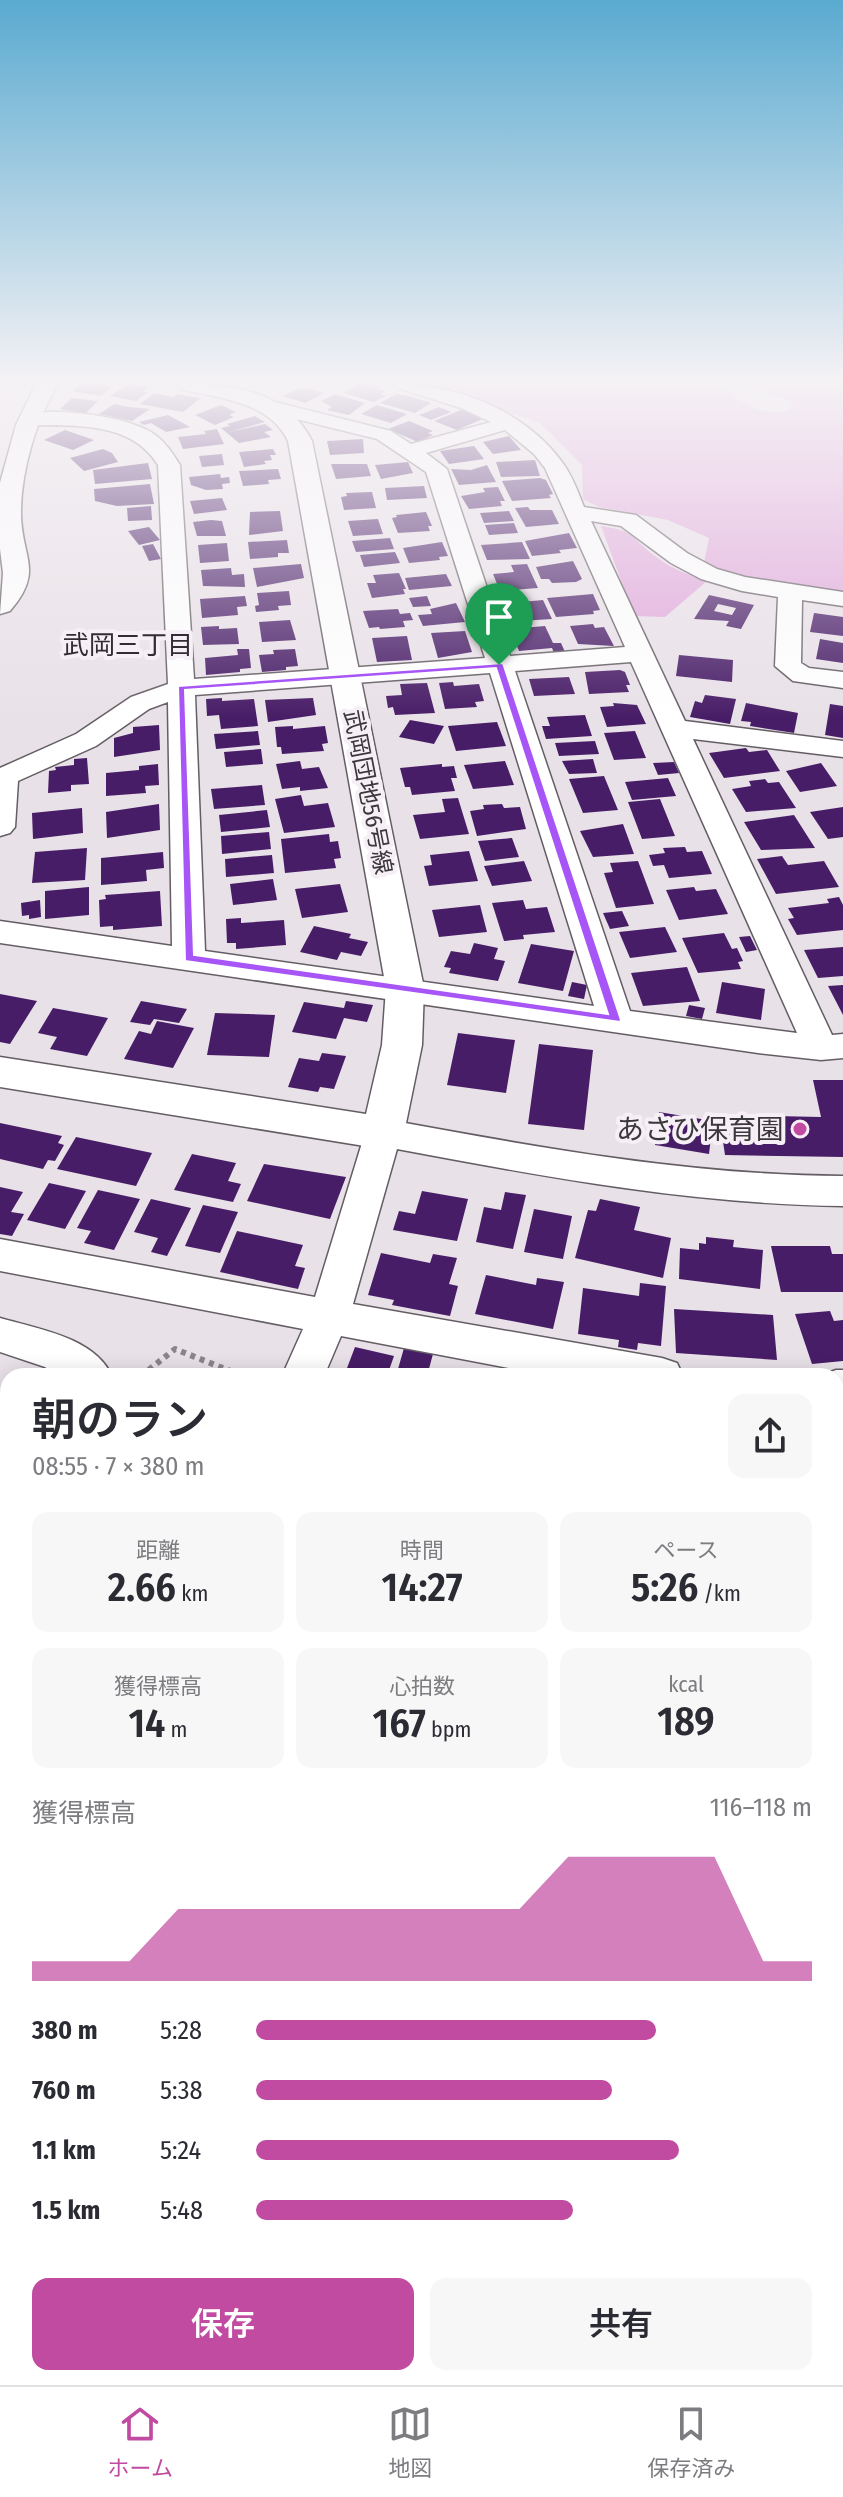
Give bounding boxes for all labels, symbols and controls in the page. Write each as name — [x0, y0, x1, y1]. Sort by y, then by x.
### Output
pin — [465, 583, 533, 665]
icon: arrive — [477, 595, 521, 639]
district label: 武岡三丁目 — [63, 630, 193, 661]
street label: 武岡団地56号線 — [338, 707, 398, 877]
place label: あさひ保育園 — [616, 1113, 784, 1146]
marker: あさひ保育園 — [791, 1120, 809, 1138]
text: 朝のラン — [32, 1394, 208, 1447]
button: share — [728, 1394, 812, 1478]
text: 08:55 · 7 × 380 m — [32, 1451, 205, 1482]
text: 距離 — [136, 1537, 180, 1564]
text: 時間 — [400, 1537, 444, 1564]
text: ペース — [654, 1537, 718, 1564]
text: 2.66 — [108, 1564, 176, 1612]
text: 14:27 — [382, 1564, 462, 1612]
text: 5:26 — [631, 1564, 698, 1612]
text: km — [176, 1580, 208, 1607]
text: /km — [698, 1580, 741, 1607]
text: kcal — [668, 1671, 704, 1698]
text: 獲得標高 — [114, 1673, 202, 1700]
text: 心拍数 — [389, 1673, 455, 1700]
text: 189 — [657, 1698, 715, 1746]
text: 14 — [128, 1700, 165, 1748]
text: 167 — [373, 1700, 426, 1748]
text: m — [165, 1716, 188, 1743]
text: bpm — [426, 1716, 471, 1743]
text: 116–118 m — [710, 1792, 812, 1823]
text: 獲得標高 — [32, 1798, 136, 1829]
text: 380 m — [32, 2015, 97, 2046]
text: 5:28 — [160, 2015, 202, 2046]
text: 760 m — [32, 2075, 96, 2106]
text: 5:38 — [160, 2075, 202, 2106]
text: 1.1 km — [32, 2135, 96, 2166]
text: 5:24 — [160, 2135, 201, 2166]
text: 1.5 km — [32, 2195, 100, 2226]
text: 5:48 — [160, 2195, 203, 2226]
button: 保存 — [32, 2278, 414, 2370]
button: 共有 — [430, 2278, 812, 2370]
tab: ホーム — [108, 2402, 173, 2482]
tab: 地図 — [388, 2402, 432, 2482]
tab: 保存済み — [647, 2402, 735, 2482]

